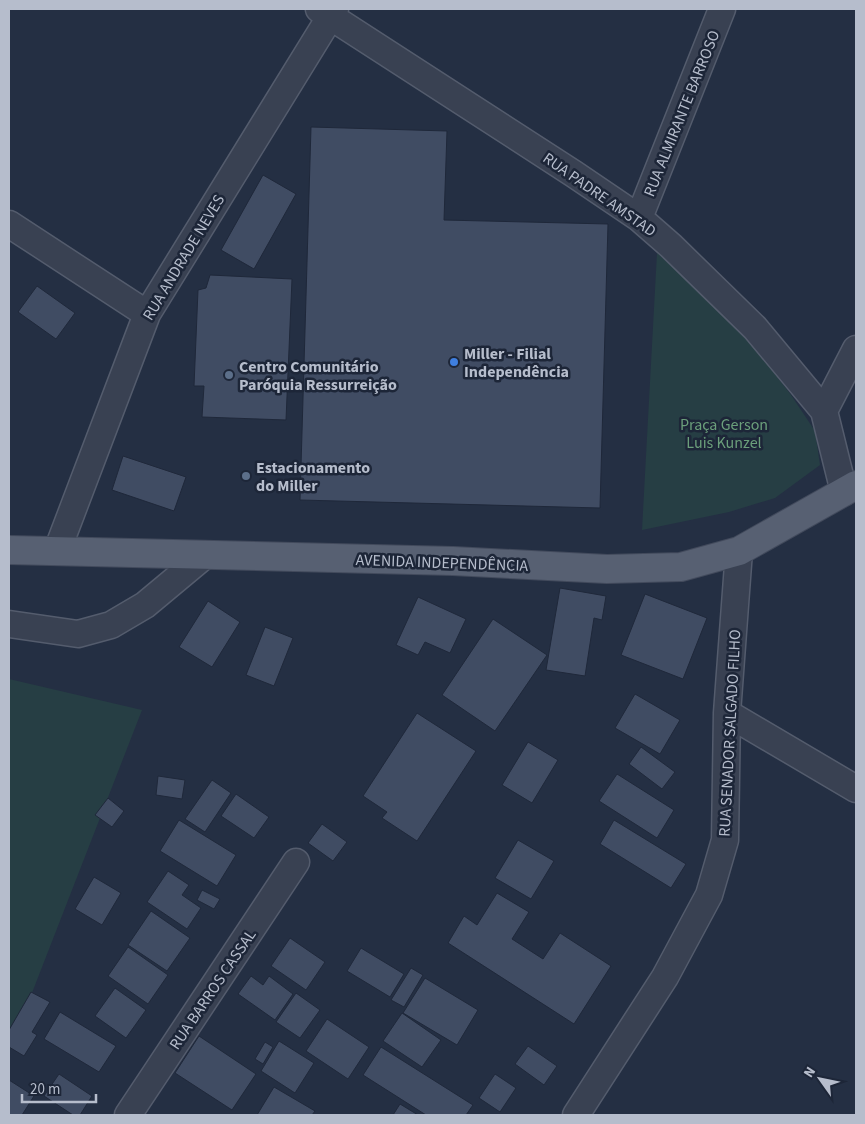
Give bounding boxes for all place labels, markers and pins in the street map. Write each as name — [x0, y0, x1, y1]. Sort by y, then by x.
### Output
place label: Miller - Filial Independência — [464, 343, 569, 383]
place label: Centro Comunitário Paróquia Ressurreição — [239, 356, 397, 396]
marker: Miller - Filial Independência — [448, 356, 460, 368]
marker: Centro Comunitário Paróquia Ressurreição — [223, 369, 235, 381]
place label: Estacionamento do Miller — [256, 457, 370, 497]
marker: Estacionamento do Miller — [240, 470, 252, 482]

